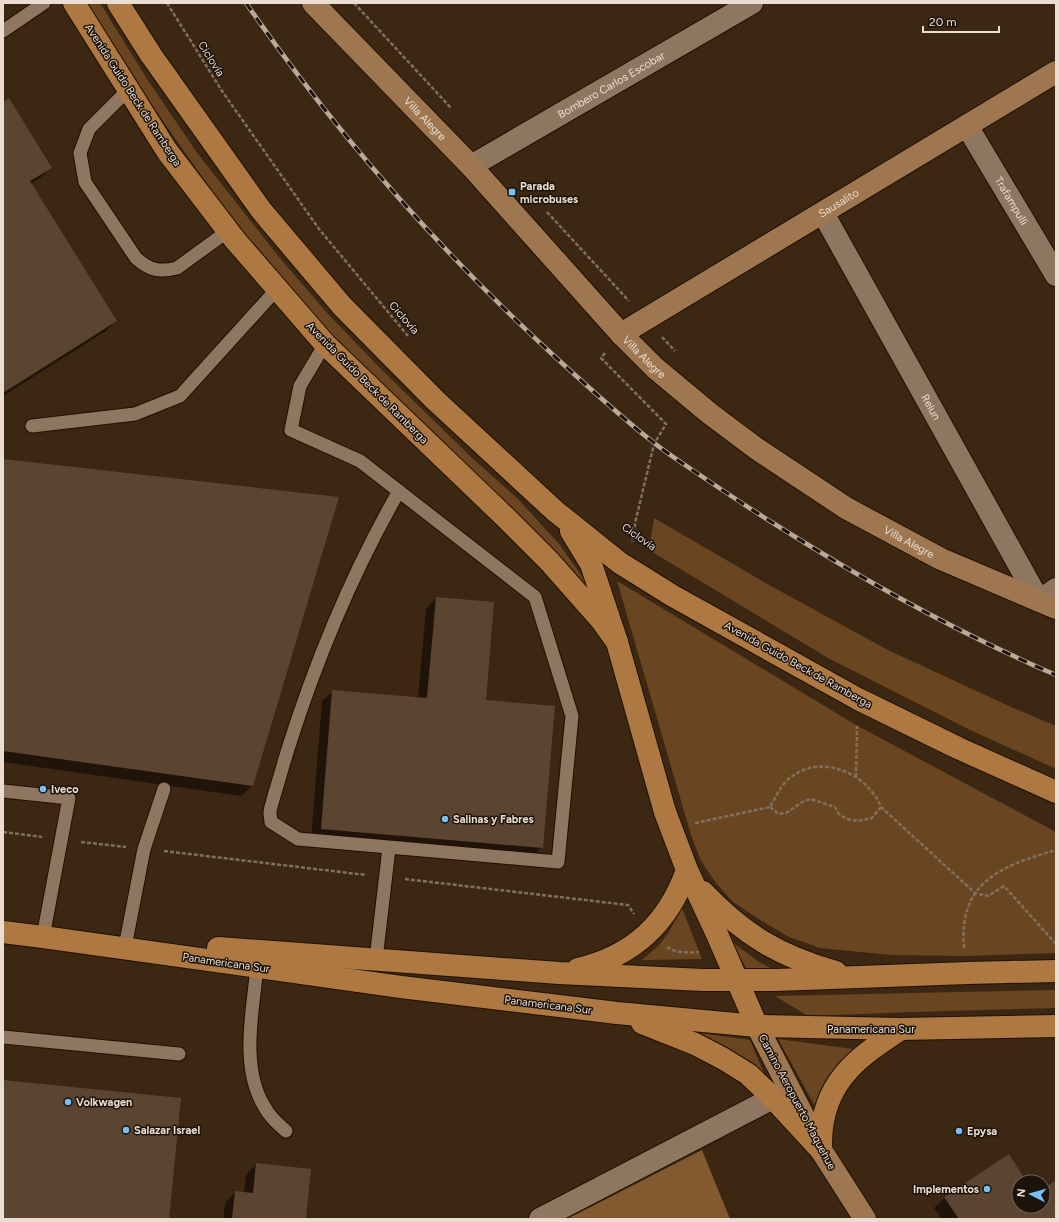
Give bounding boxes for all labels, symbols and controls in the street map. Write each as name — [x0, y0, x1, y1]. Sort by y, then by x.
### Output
scale bar — [923, 8, 999, 34]
text: 20 m — [929, 15, 957, 29]
street label: Avenida Guido Beck de Ramberga — [82, 21, 184, 169]
street label: Ciclovía — [195, 39, 227, 79]
street label: Bombero Carlos Escobar — [555, 48, 667, 121]
street label: Villa Alegre — [401, 94, 449, 143]
street label: Trafampulli — [992, 174, 1031, 227]
place label: Parada microbuses — [520, 180, 578, 206]
street label: Sausalito — [816, 186, 861, 220]
marker: Parada microbuses — [507, 187, 517, 197]
street label: Ciclovía — [386, 299, 422, 337]
street label: Avenida Guido Beck de Ramberga — [303, 319, 431, 447]
street label: Villa Alegre — [620, 333, 669, 381]
street label: Relun — [919, 392, 943, 422]
street label: Ciclovía — [619, 520, 659, 554]
street label: Villa Alegre — [882, 523, 937, 561]
street label: Avenida Guido Beck de Ramberga — [722, 619, 874, 711]
place label: Iveco — [51, 783, 79, 796]
marker: Iveco — [38, 784, 48, 794]
place label: Salinas y Fabres — [453, 813, 534, 826]
marker: Salinas y Fabres — [440, 814, 450, 824]
street label: Panamericana Sur — [182, 950, 271, 976]
street label: Panamericana Sur — [504, 993, 593, 1017]
street label: Panamericana Sur — [827, 1023, 915, 1036]
street label: Camino Aeropuerto Maquehue — [756, 1032, 838, 1172]
place label: Volkwagen — [76, 1096, 132, 1109]
marker: Volkwagen — [63, 1097, 73, 1107]
place label: Salazar Israel — [134, 1124, 200, 1137]
marker: Salazar Israel — [121, 1125, 131, 1135]
place label: Epysa — [967, 1125, 997, 1138]
marker: Epysa — [954, 1126, 964, 1136]
north arrow — [1011, 1174, 1051, 1214]
place label: Implementos — [913, 1183, 979, 1196]
marker: Implementos — [982, 1184, 992, 1194]
text: N — [1015, 1188, 1028, 1198]

